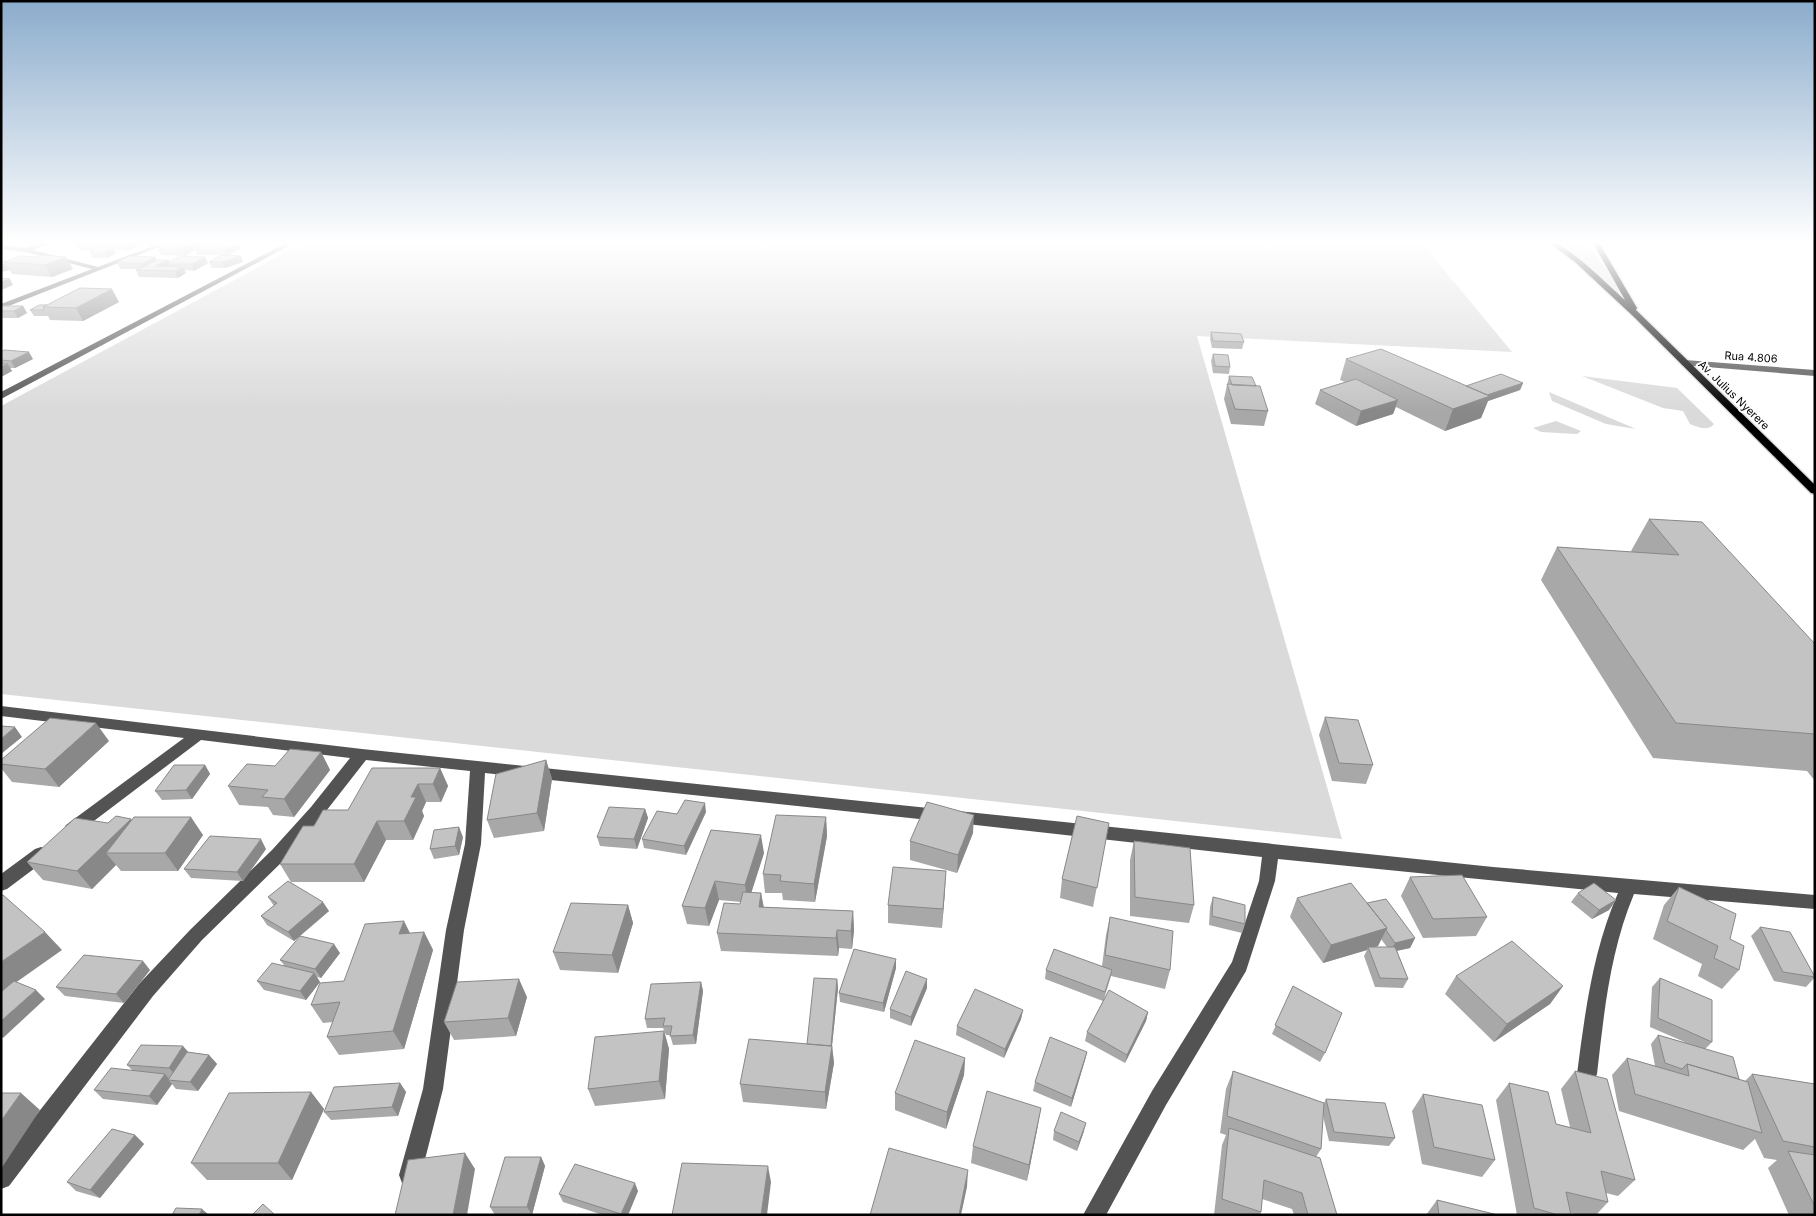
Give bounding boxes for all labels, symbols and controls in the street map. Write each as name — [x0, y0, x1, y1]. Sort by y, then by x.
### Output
street label: Rua 4.806 — [1724, 348, 1778, 366]
street label: Av. Julius Nyerere — [1695, 357, 1773, 433]

